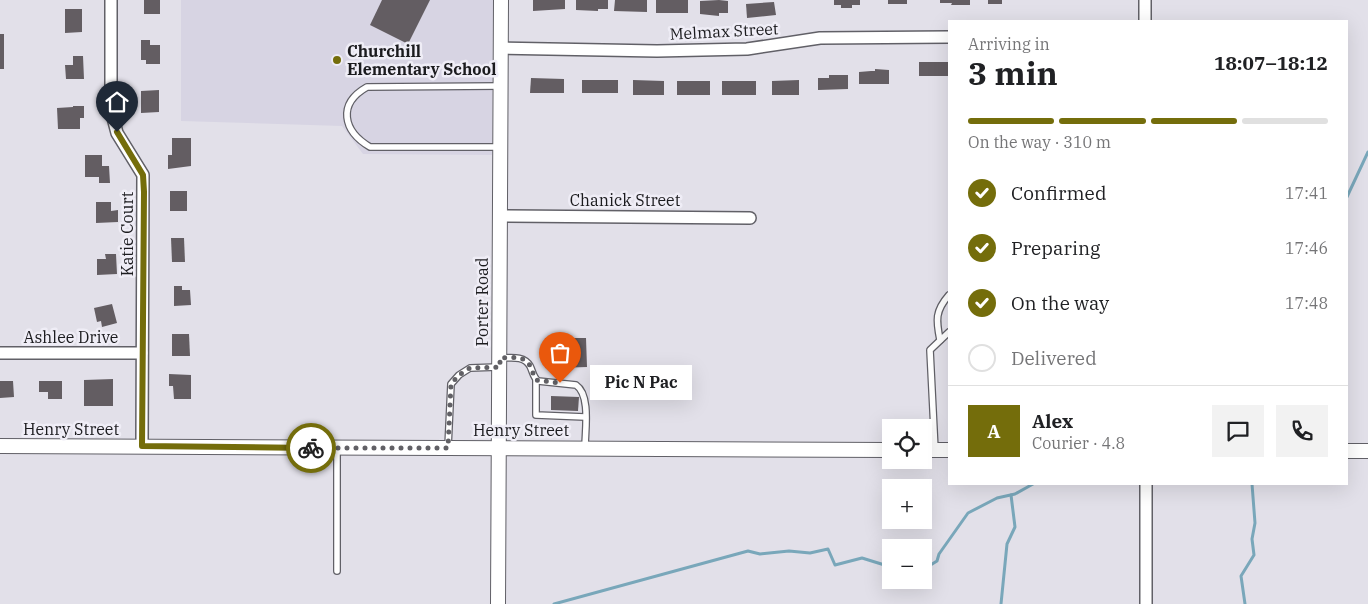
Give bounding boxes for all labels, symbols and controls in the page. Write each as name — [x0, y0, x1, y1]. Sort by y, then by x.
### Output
street label: Melmax Street — [669, 18, 779, 44]
text: Arriving in — [968, 34, 1050, 54]
place label: Churchill Elementary School — [347, 41, 496, 79]
text: 18:07–18:12 — [1214, 51, 1328, 75]
text: 3 min — [968, 52, 1058, 94]
marker: Churchill Elementary School — [331, 54, 343, 66]
pin — [96, 81, 138, 132]
icon: home — [103, 88, 131, 116]
text: On the way · 310 m — [968, 132, 1111, 152]
icon: check — [968, 179, 996, 207]
text: Confirmed — [1011, 181, 1106, 205]
text: 17:41 — [1285, 183, 1328, 203]
street label: Chanick Street — [570, 190, 681, 210]
street label: Katie Court — [117, 191, 137, 276]
icon: check — [968, 234, 996, 262]
text: Preparing — [1011, 236, 1100, 260]
text: 17:46 — [1285, 238, 1328, 258]
street label: Porter Road — [472, 257, 492, 347]
icon: check — [968, 289, 996, 317]
text: On the way — [1011, 291, 1109, 315]
text: 17:48 — [1285, 293, 1328, 313]
street label: Ashlee Drive — [24, 327, 118, 347]
pin — [539, 332, 581, 383]
icon: bag — [546, 339, 574, 367]
text: Delivered — [1011, 346, 1097, 370]
callout: Pic N Pac — [590, 366, 692, 400]
text: Pic N Pac — [604, 372, 678, 392]
button: chat — [1212, 405, 1264, 457]
button: phone — [1276, 405, 1328, 457]
text: Alex — [1032, 409, 1073, 433]
street label: Henry Street — [23, 419, 119, 439]
map controls — [882, 419, 932, 589]
button: locate — [882, 419, 932, 469]
text: A — [987, 419, 1001, 443]
street label: Henry Street — [473, 420, 569, 440]
courier — [286, 423, 336, 473]
text: Courier · 4.8 — [1032, 433, 1125, 453]
icon: bike — [297, 434, 325, 462]
button: + — [882, 479, 932, 529]
button: − — [882, 539, 932, 589]

